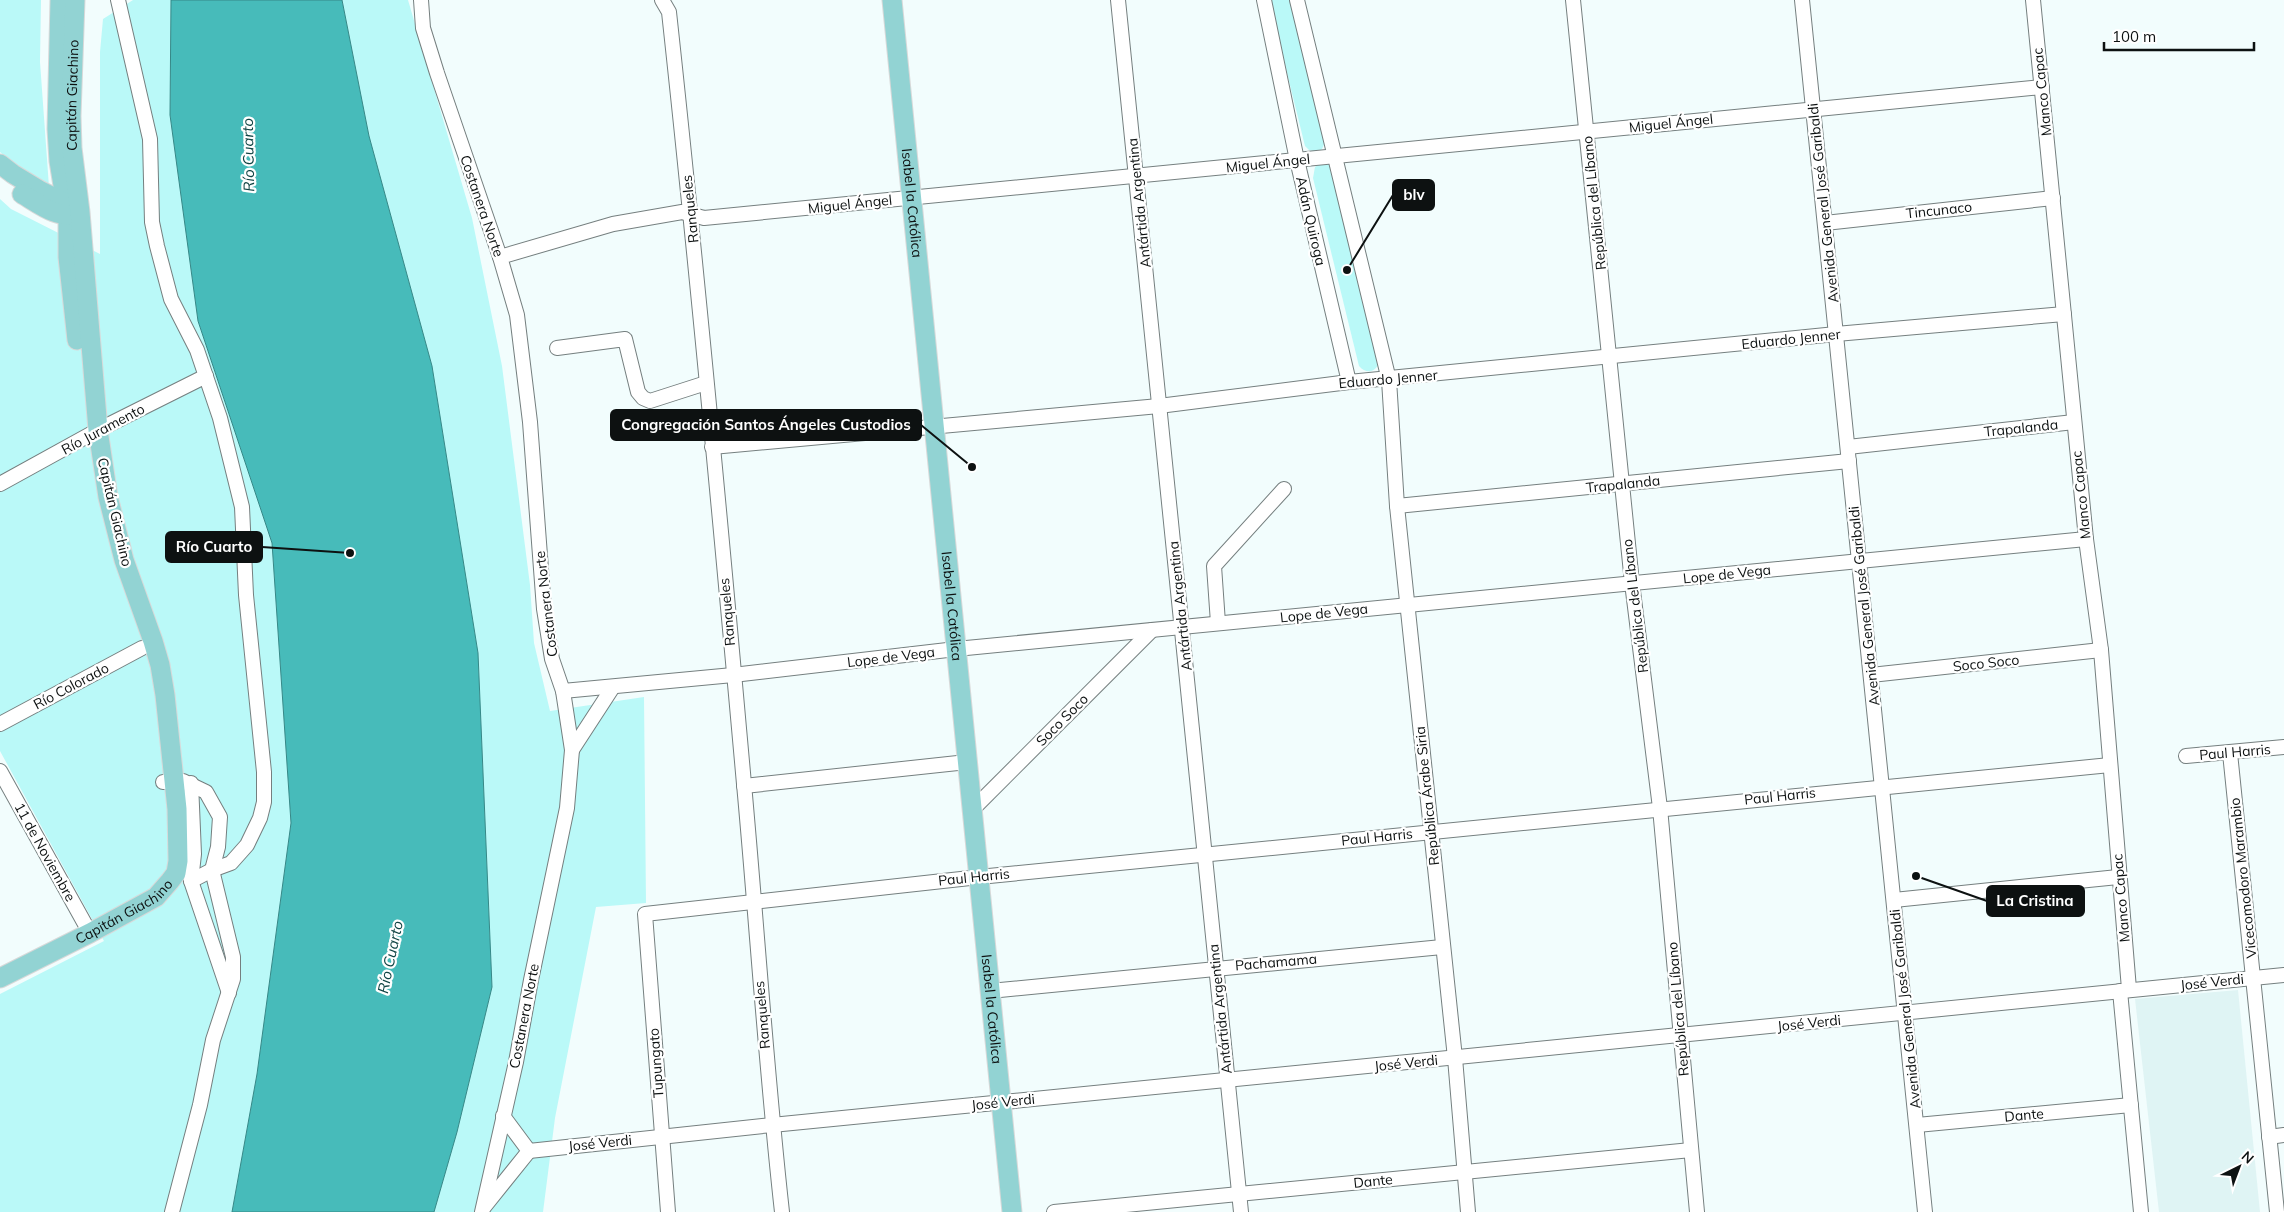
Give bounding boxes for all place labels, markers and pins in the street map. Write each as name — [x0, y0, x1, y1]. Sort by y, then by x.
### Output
callout: blv — [1393, 180, 1434, 210]
callout: Congregación Santos Ángeles Custodios — [611, 410, 921, 440]
callout: Río Cuarto — [166, 532, 262, 562]
callout: La Cristina — [1987, 886, 2084, 916]

